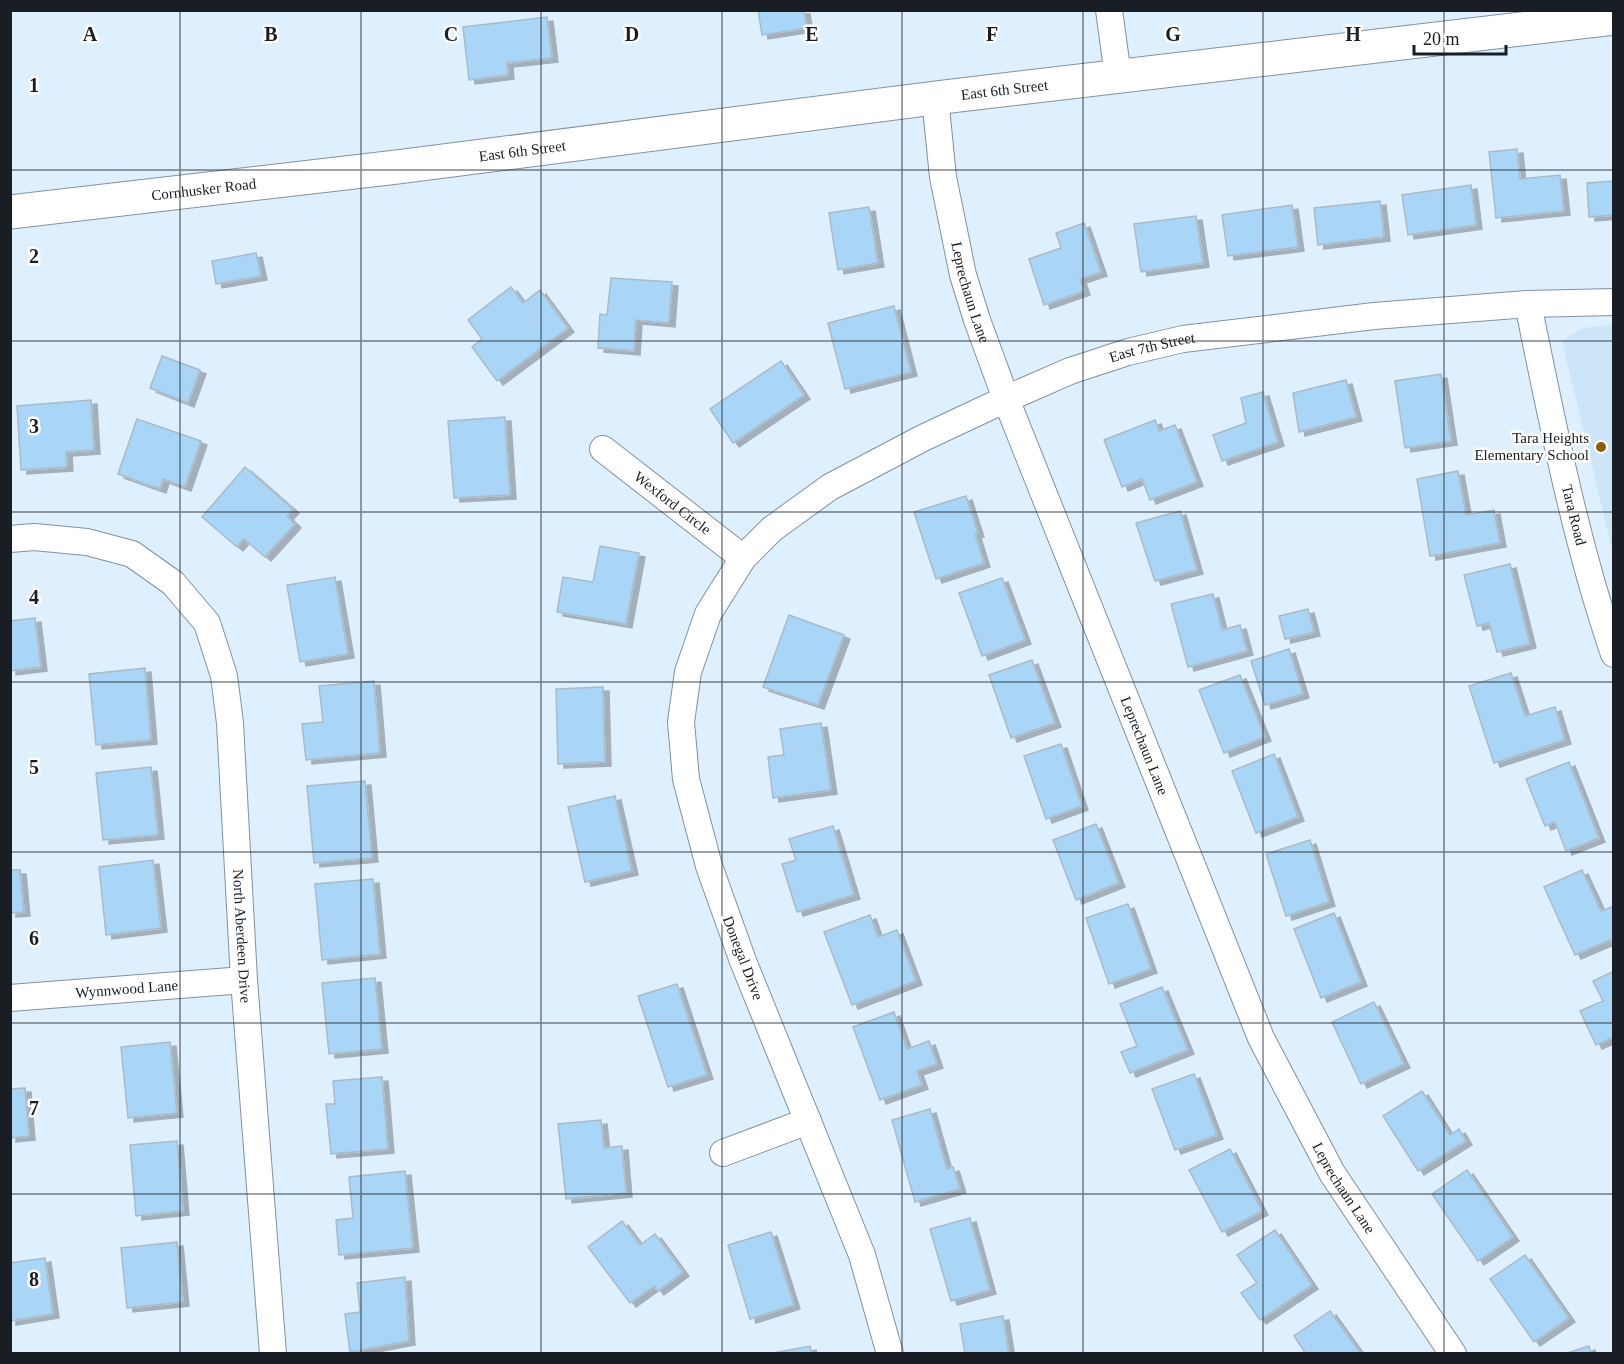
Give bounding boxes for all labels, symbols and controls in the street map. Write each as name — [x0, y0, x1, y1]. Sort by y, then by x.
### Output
scale bar — [1414, 18, 1506, 56]
text: A — [83, 23, 98, 45]
text: B — [264, 23, 278, 45]
text: C — [444, 23, 458, 45]
text: D — [625, 23, 639, 45]
text: E — [805, 23, 819, 45]
text: F — [986, 23, 998, 45]
text: G — [1165, 23, 1181, 45]
text: H — [1345, 23, 1361, 45]
text: 20 m — [1423, 29, 1460, 49]
text: 1 — [29, 74, 39, 96]
street label: East 6th Street — [960, 77, 1050, 103]
street label: East 6th Street — [478, 137, 568, 164]
street label: Cornhusker Road — [150, 175, 257, 204]
street label: Leprechaun Lane — [948, 240, 993, 345]
text: 2 — [29, 245, 39, 267]
street label: East 7th Street — [1107, 330, 1197, 366]
text: 3 — [29, 415, 39, 437]
place label: Tara Heights Elementary School — [1474, 430, 1589, 463]
marker: Tara Heights Elementary School — [1594, 440, 1608, 454]
street label: Wexford Circle — [631, 468, 714, 538]
street label: Tara Road — [1559, 483, 1589, 548]
text: 4 — [29, 586, 39, 608]
street label: Leprechaun Lane — [1118, 694, 1171, 798]
text: 5 — [29, 756, 39, 778]
street label: North Aberdeen Drive — [230, 869, 254, 1004]
street label: Donegal Drive — [720, 914, 766, 1003]
text: 6 — [29, 927, 39, 949]
street label: Wynnwood Lane — [75, 977, 179, 1001]
text: 7 — [29, 1097, 39, 1119]
street label: Leprechaun Lane — [1309, 1140, 1378, 1237]
text: 8 — [29, 1268, 39, 1290]

